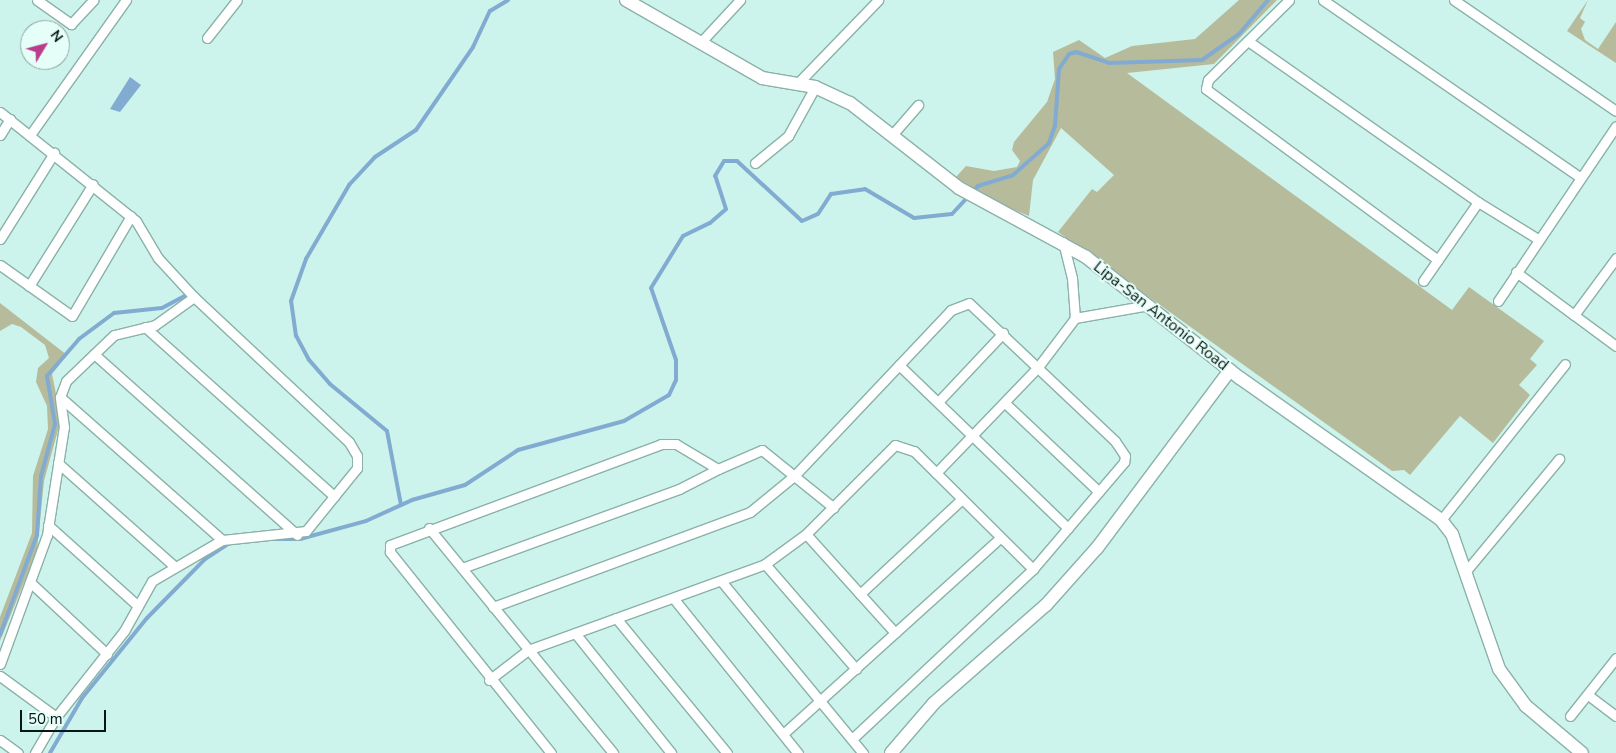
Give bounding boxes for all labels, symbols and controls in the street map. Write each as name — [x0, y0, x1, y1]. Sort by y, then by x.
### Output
north arrow — [20, 20, 70, 70]
text: N — [46, 26, 67, 46]
street label: Lipa-San Antonio Road — [1090, 257, 1232, 375]
scale bar — [22, 700, 109, 732]
text: 50 m — [28, 709, 63, 729]

